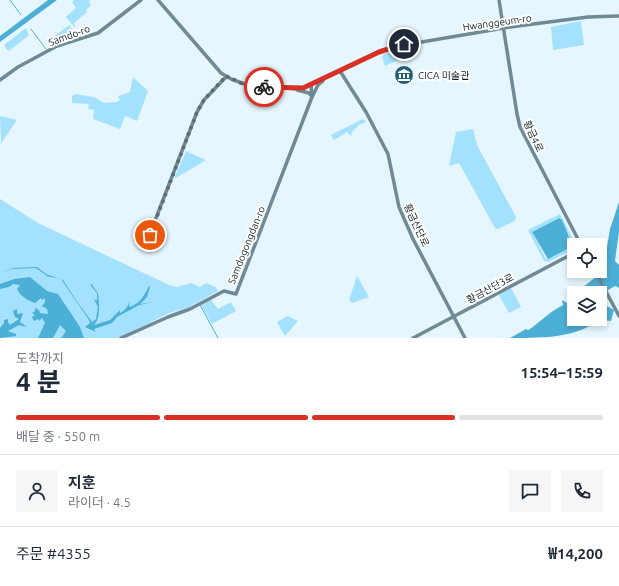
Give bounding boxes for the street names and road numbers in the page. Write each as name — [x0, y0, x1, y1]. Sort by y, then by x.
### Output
street label: Hwanggeum-ro — [462, 12, 532, 33]
street label: Samdo-ro — [47, 23, 92, 48]
street label: 황금4로 — [522, 119, 546, 154]
street label: 황금산단로 — [402, 202, 431, 248]
street label: Samdogongdan-ro — [226, 205, 267, 286]
street label: 황금산단3로 — [465, 271, 516, 305]

